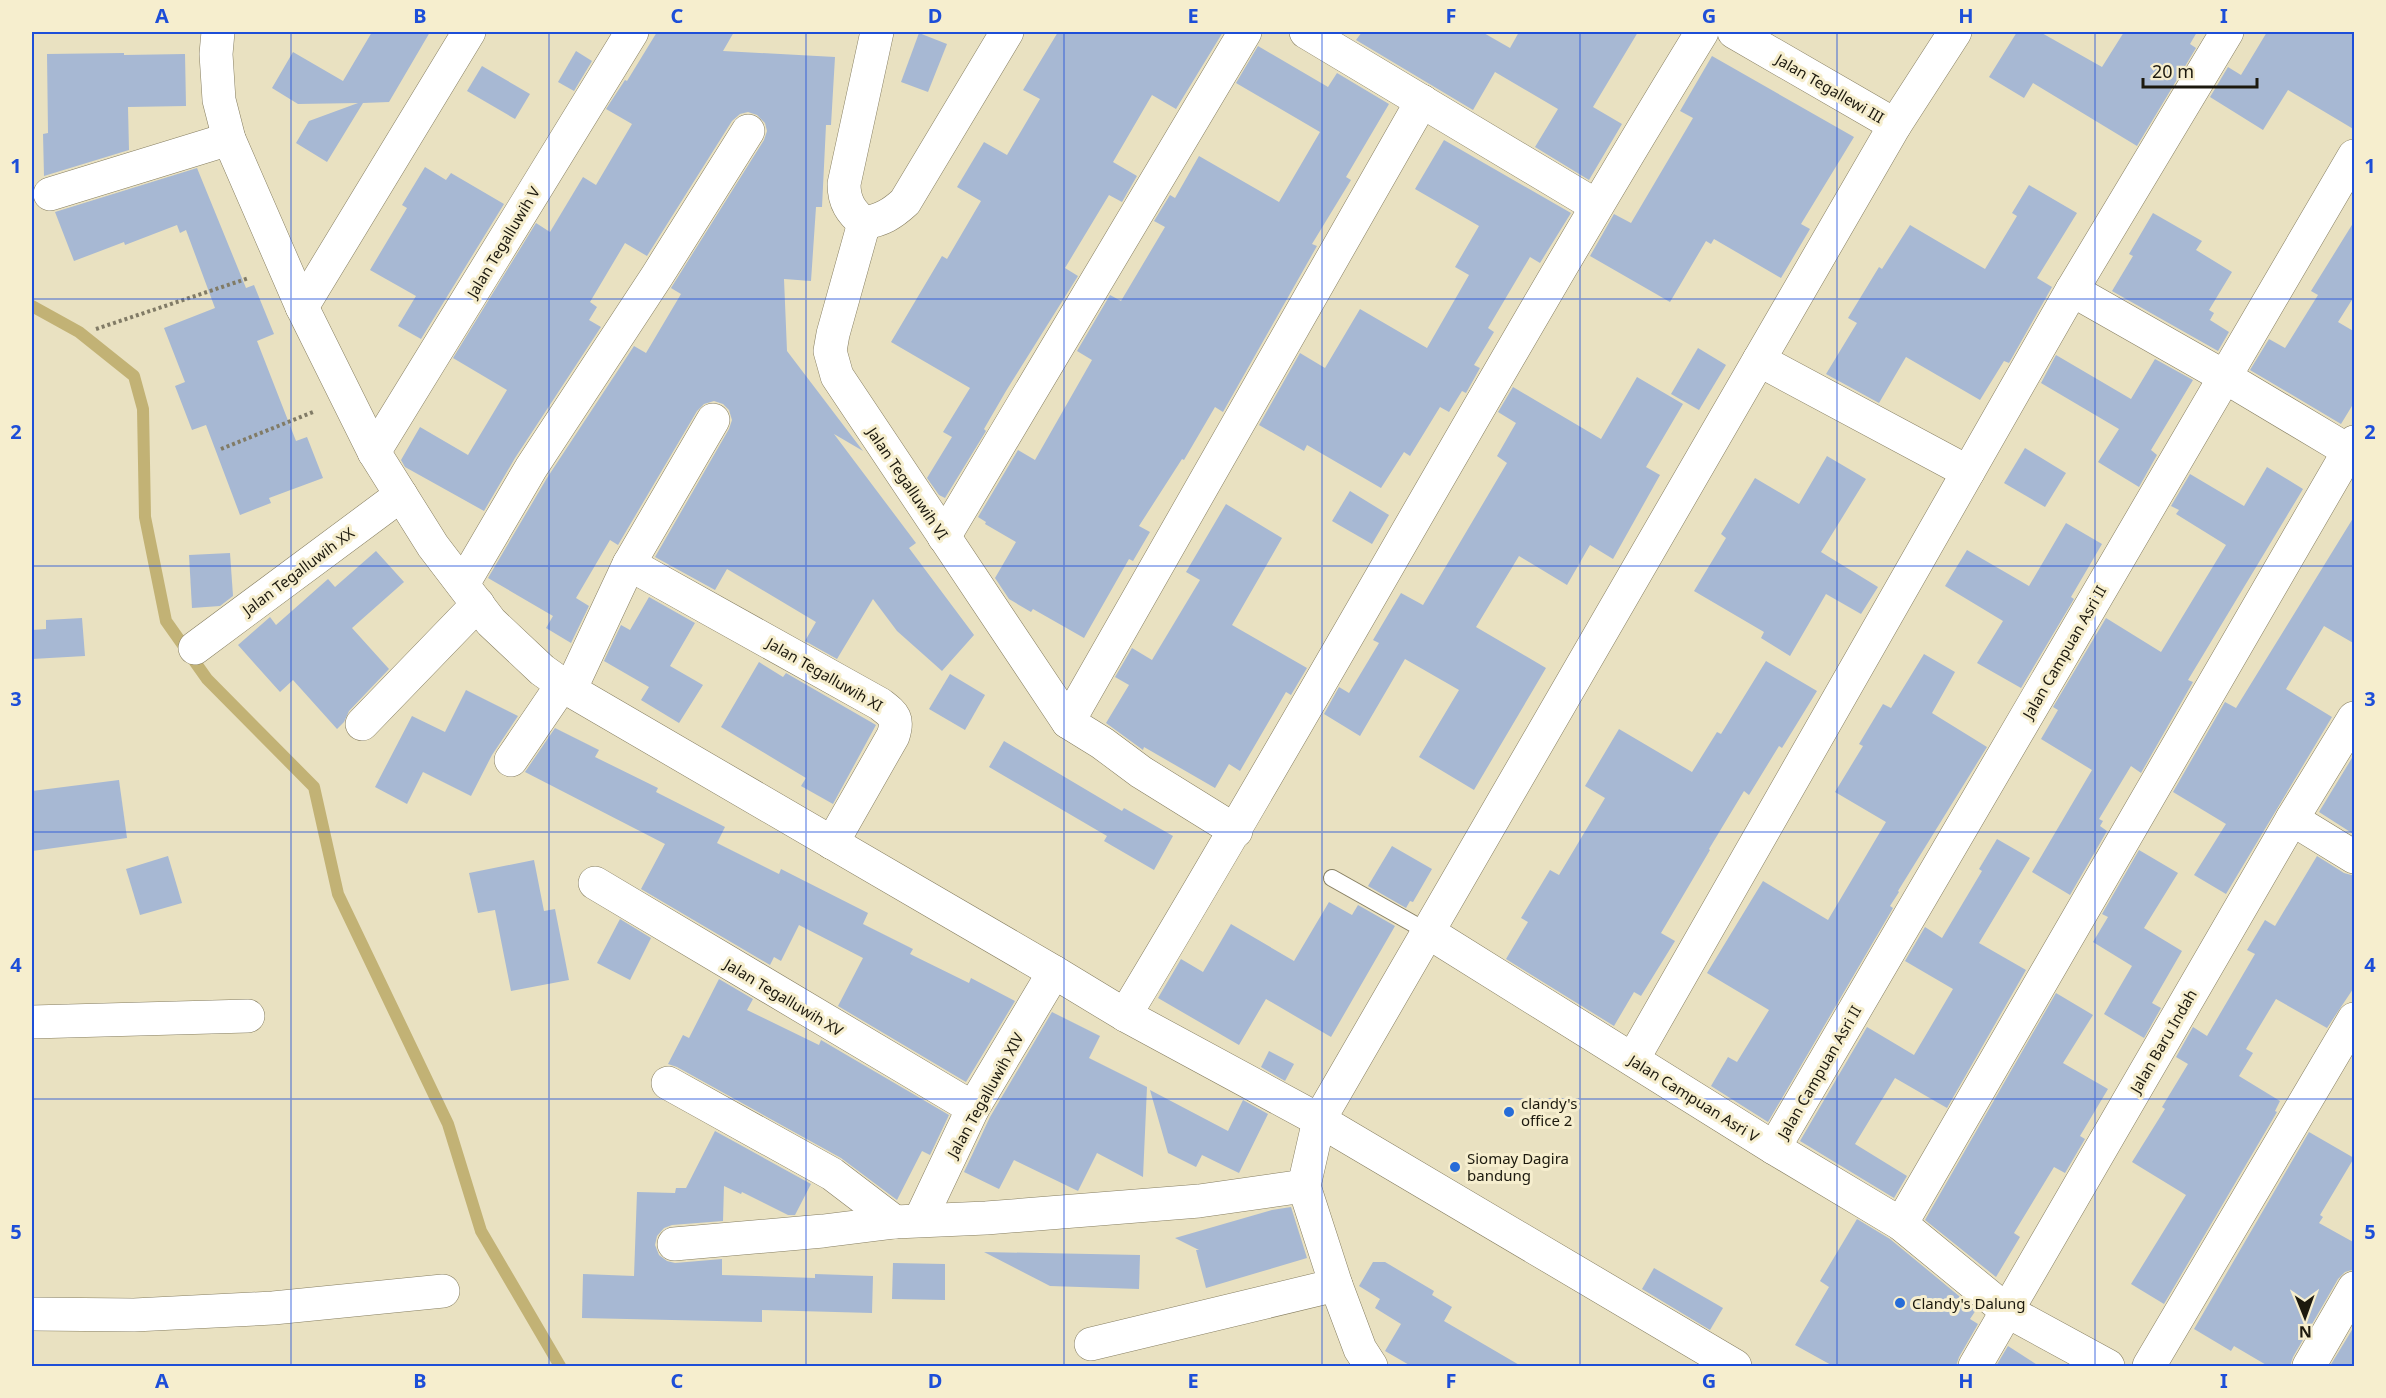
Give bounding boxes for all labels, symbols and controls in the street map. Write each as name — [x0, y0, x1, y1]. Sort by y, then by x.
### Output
text: A — [155, 2, 169, 29]
text: B — [413, 2, 427, 29]
text: C — [671, 2, 684, 29]
text: D — [928, 2, 942, 29]
text: E — [1187, 2, 1199, 29]
text: F — [1446, 2, 1456, 29]
text: G — [1702, 2, 1716, 29]
text: H — [1958, 2, 1974, 29]
text: I — [2220, 2, 2228, 29]
street label: Jalan Tegallewi III — [1770, 48, 1888, 127]
scale bar — [2143, 51, 2257, 89]
text: 20 m — [2152, 59, 2194, 83]
text: 1 — [10, 152, 22, 179]
text: 1 — [2364, 152, 2376, 179]
street label: Jalan Tegalluwih V — [461, 183, 544, 303]
text: 2 — [10, 418, 22, 445]
text: 2 — [2364, 418, 2376, 445]
street label: Jalan Tegalluwih VI — [862, 421, 953, 543]
street label: Jalan Tegalluwih XX — [237, 522, 358, 621]
street label: Jalan Campuan Asri II — [2017, 582, 2110, 724]
street label: Jalan Tegalluwih XI — [762, 632, 887, 715]
text: 3 — [10, 685, 22, 712]
text: 3 — [2364, 685, 2376, 712]
text: 4 — [10, 951, 22, 978]
text: 4 — [2364, 951, 2376, 978]
street label: Jalan Tegalluwih XV — [719, 953, 847, 1040]
street label: Jalan Baru Indah — [2124, 985, 2201, 1098]
street label: Jalan Campuan Asri II — [1772, 1002, 1865, 1144]
street label: Jalan Tegalluwih XIV — [941, 1029, 1028, 1163]
street label: Jalan Campuan Asri V — [1624, 1049, 1763, 1146]
place label: clandy's office 2 — [1521, 1093, 1577, 1130]
marker: clandy's office 2 — [1502, 1105, 1516, 1119]
place label: Siomay Dagira bandung — [1467, 1148, 1569, 1185]
marker: Siomay Dagira bandung — [1448, 1160, 1462, 1174]
text: 5 — [10, 1218, 22, 1245]
text: 5 — [2364, 1218, 2376, 1245]
north arrow — [2275, 1287, 2335, 1347]
place label: Clandy's Dalung — [1912, 1293, 2026, 1313]
marker: Clandy's Dalung — [1893, 1296, 1907, 1310]
text: N — [2299, 1321, 2312, 1343]
text: A — [155, 1367, 169, 1394]
text: B — [413, 1367, 427, 1394]
text: C — [671, 1367, 684, 1394]
text: D — [928, 1367, 942, 1394]
text: E — [1187, 1367, 1199, 1394]
text: F — [1446, 1367, 1456, 1394]
text: G — [1702, 1367, 1716, 1394]
text: H — [1958, 1367, 1974, 1394]
text: I — [2220, 1367, 2228, 1394]

